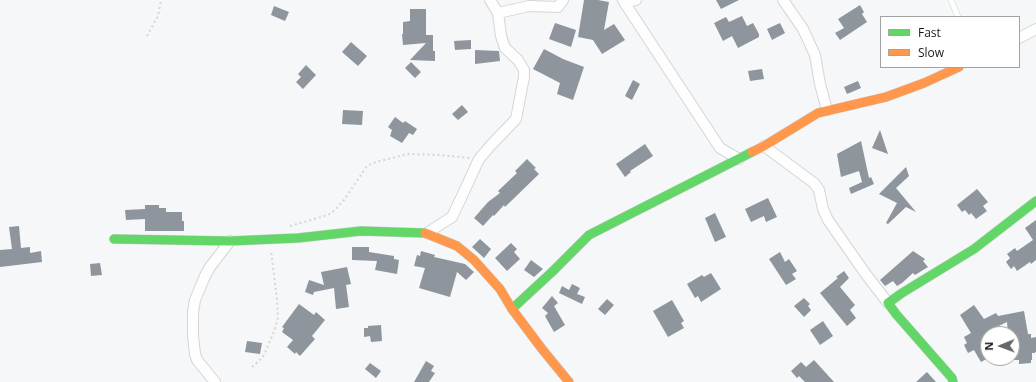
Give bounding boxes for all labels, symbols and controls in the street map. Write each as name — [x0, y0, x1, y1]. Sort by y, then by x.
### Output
legend — [880, 16, 1020, 68]
text: Fast — [918, 24, 941, 41]
text: Slow — [918, 44, 944, 61]
north arrow — [980, 326, 1020, 366]
text: N — [981, 342, 996, 351]

